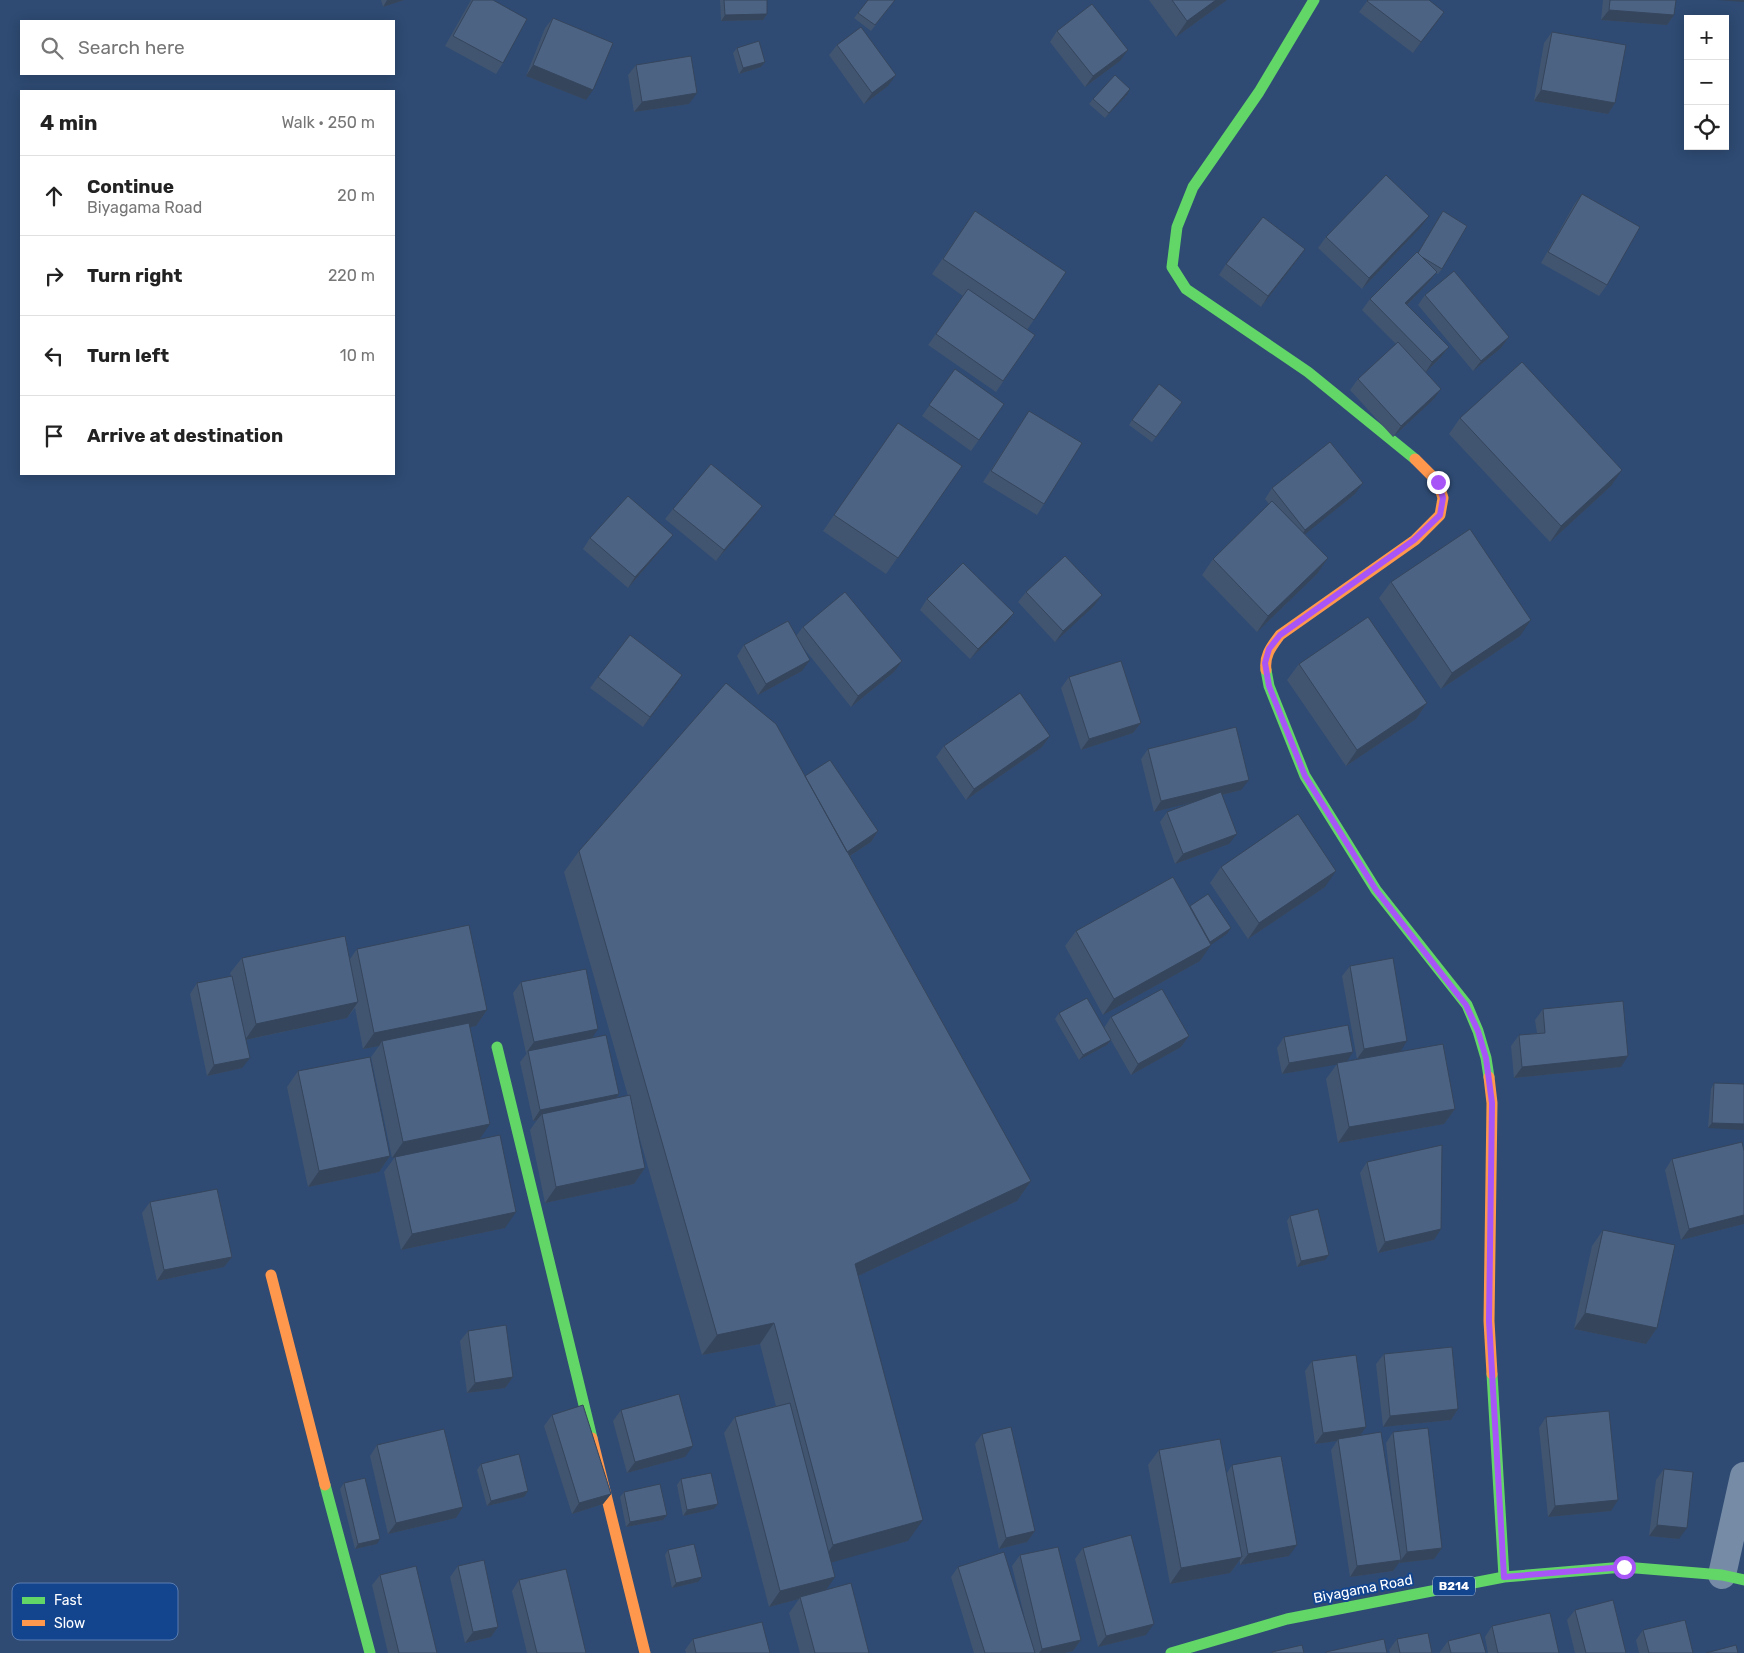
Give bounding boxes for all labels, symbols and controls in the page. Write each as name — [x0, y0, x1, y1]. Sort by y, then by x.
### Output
map controls — [1684, 15, 1729, 150]
button: + — [1684, 15, 1729, 60]
search box — [20, 20, 395, 75]
icon: search — [38, 34, 66, 62]
text: Search here — [78, 36, 185, 59]
button: − — [1684, 60, 1729, 105]
button: locate — [1684, 105, 1729, 150]
text: 4 min — [40, 110, 98, 135]
text: Walk · 250 m — [281, 113, 375, 132]
text: Continue — [87, 175, 174, 198]
icon: ahead — [40, 182, 68, 210]
text: 20 m — [337, 186, 375, 205]
text: Biyagama Road — [87, 198, 202, 217]
icon: right — [40, 262, 68, 290]
text: Turn right — [87, 264, 182, 287]
text: 220 m — [328, 266, 375, 285]
icon: left — [40, 342, 68, 370]
text: Turn left — [87, 344, 169, 367]
text: 10 m — [340, 346, 375, 365]
icon: arrive — [40, 422, 68, 450]
text: Arrive at destination — [87, 424, 283, 447]
route end — [1427, 471, 1450, 494]
route start — [1613, 1556, 1636, 1579]
street label: Biyagama Road — [1312, 1571, 1414, 1607]
road number: B214 — [1433, 1576, 1475, 1595]
legend — [12, 1583, 178, 1640]
text: Fast — [54, 1592, 83, 1609]
text: Slow — [54, 1615, 85, 1632]

